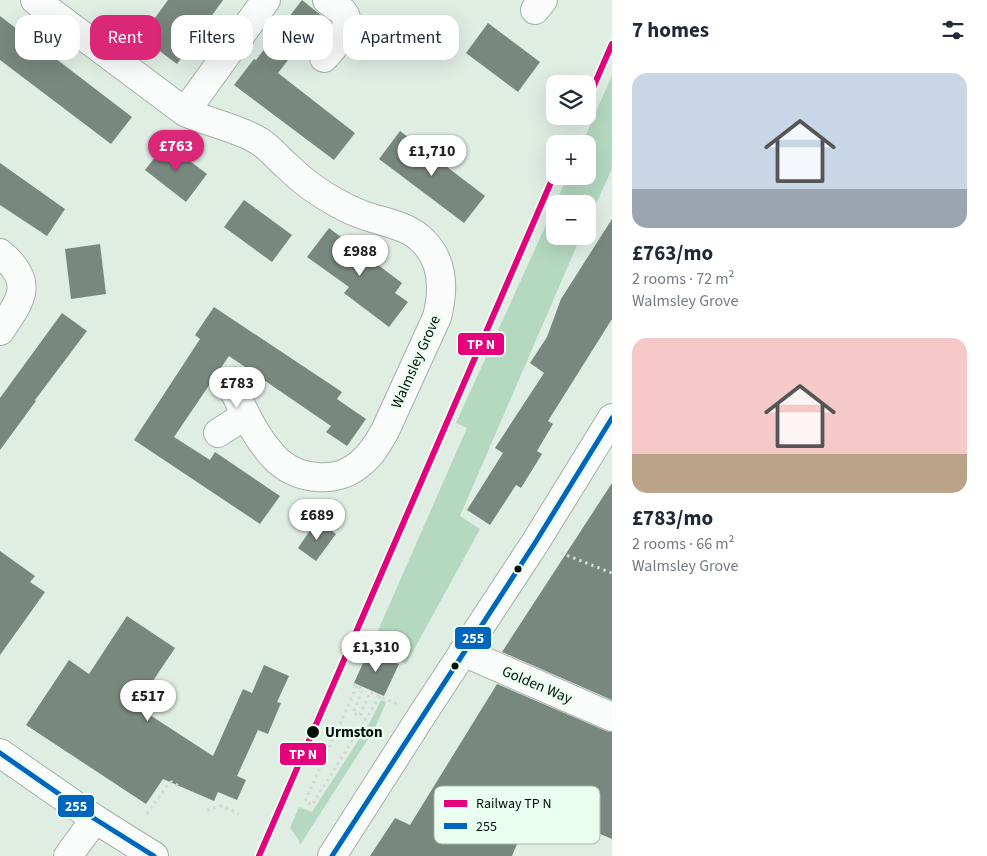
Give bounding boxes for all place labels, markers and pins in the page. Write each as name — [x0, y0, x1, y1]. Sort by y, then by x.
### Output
pin: £763 — [146, 130, 206, 172]
pin: £1,710 — [391, 134, 473, 177]
pin: £988 — [330, 234, 390, 277]
pin: £783 — [207, 366, 267, 409]
pin: £689 — [287, 498, 347, 541]
unlabelled marker — [513, 564, 523, 574]
pin: £1,310 — [335, 630, 417, 673]
unlabelled marker — [450, 661, 460, 671]
pin: £517 — [118, 680, 178, 722]
place label: Urmston — [325, 722, 383, 743]
marker: Urmston — [305, 724, 321, 740]

